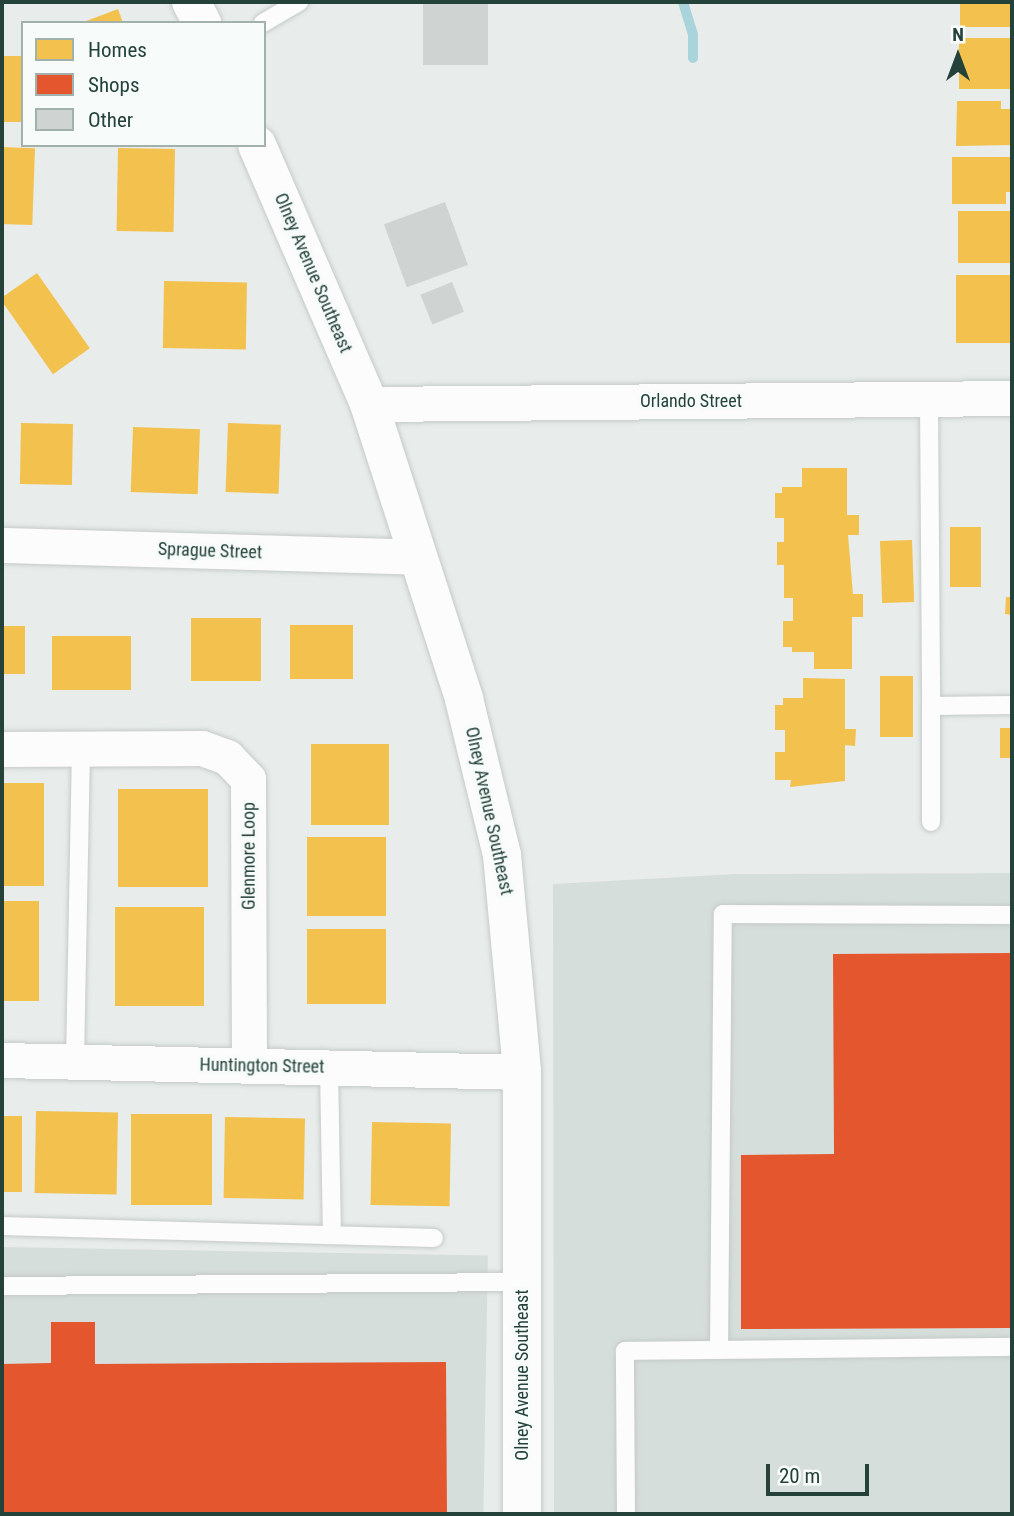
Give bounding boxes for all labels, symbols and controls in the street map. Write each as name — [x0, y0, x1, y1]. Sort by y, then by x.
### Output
legend — [21, 21, 266, 147]
north arrow — [923, 21, 993, 91]
text: N — [952, 23, 964, 46]
text: Homes — [88, 38, 147, 62]
text: Shops — [88, 73, 140, 97]
text: Other — [88, 108, 133, 132]
street label: Olney Avenue Southeast — [270, 190, 356, 356]
street label: Orlando Street — [640, 390, 742, 412]
street label: Sprague Street — [158, 538, 262, 564]
street label: Olney Avenue Southeast — [461, 725, 517, 897]
street label: Glenmore Loop — [238, 802, 260, 910]
street label: Huntington Street — [199, 1054, 325, 1078]
street label: Olney Avenue Southeast — [511, 1289, 533, 1461]
scale bar — [769, 1450, 872, 1494]
text: 20 m — [779, 1464, 820, 1488]

